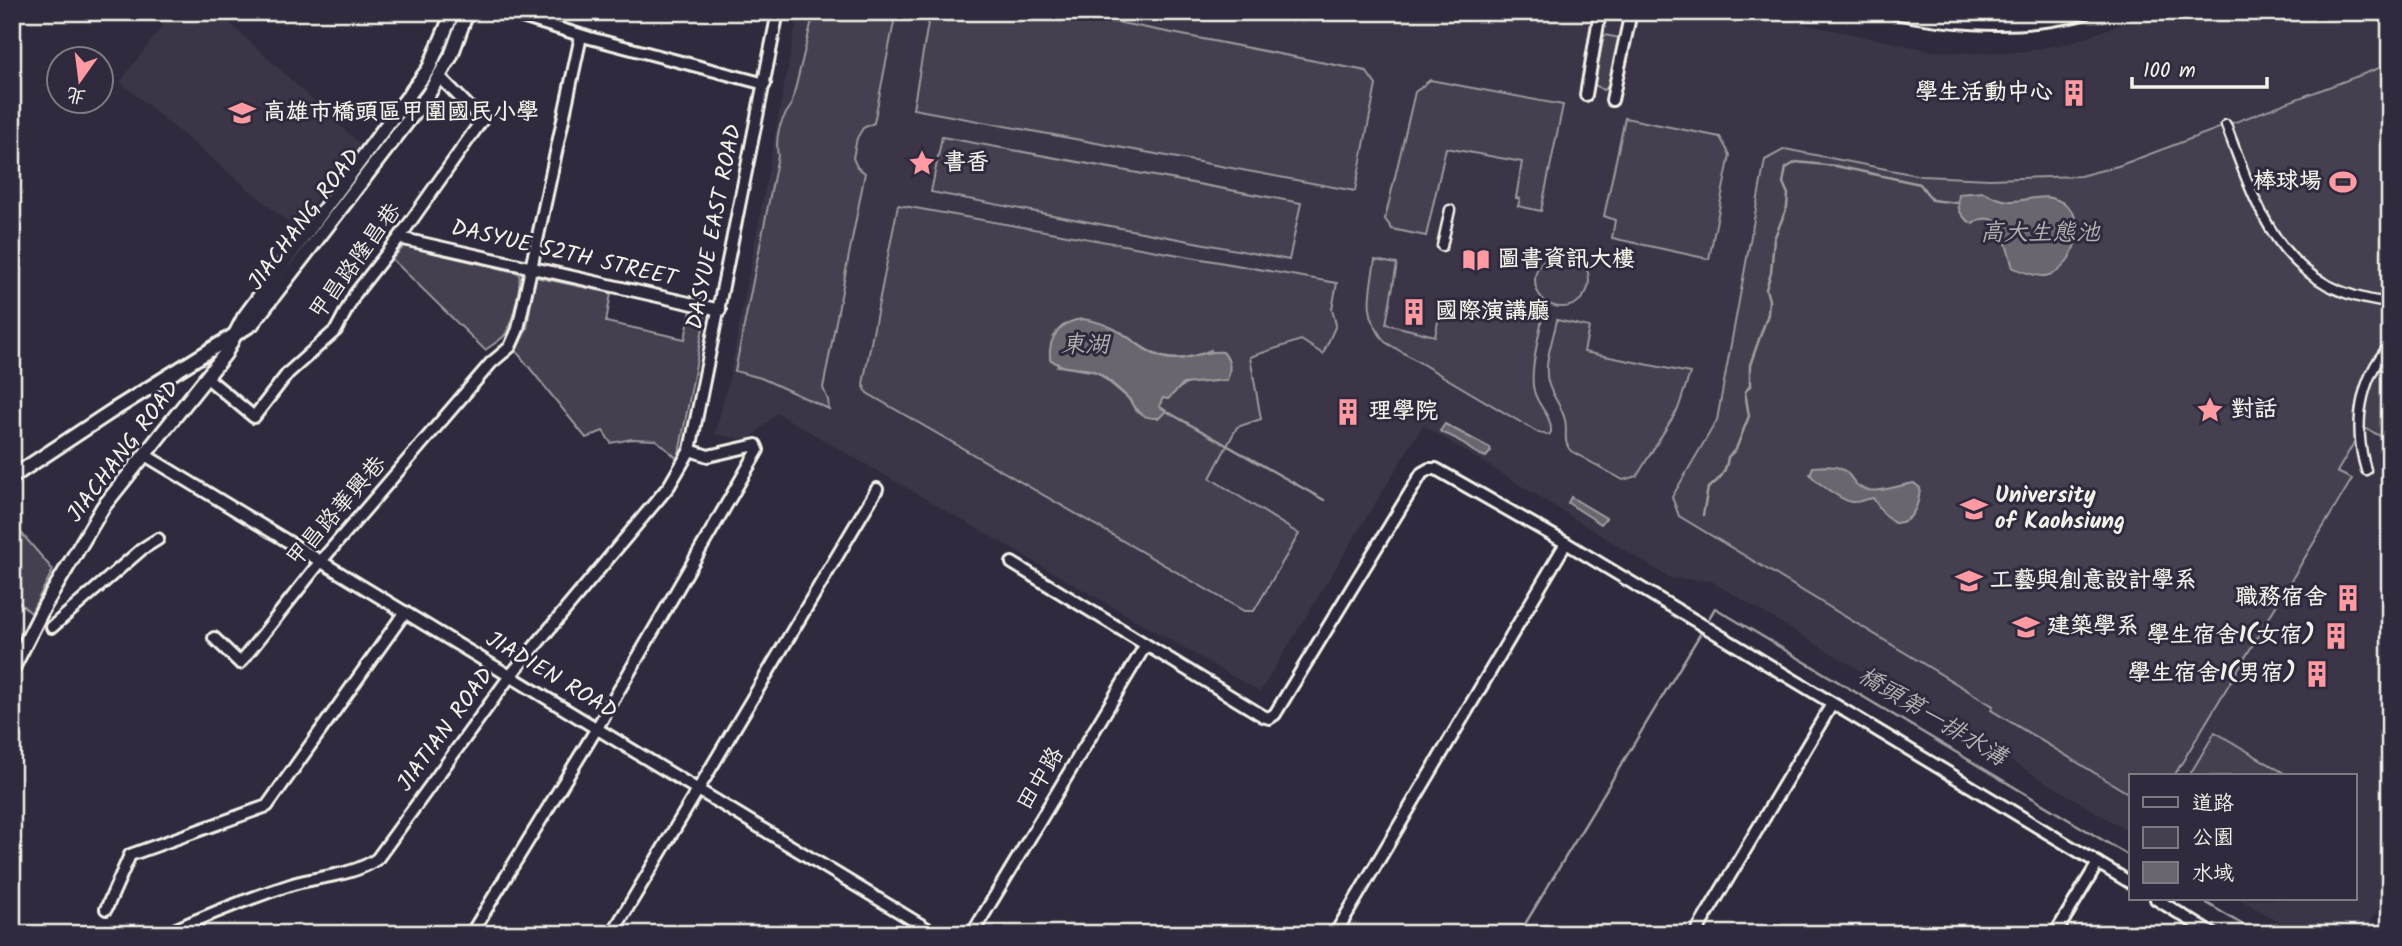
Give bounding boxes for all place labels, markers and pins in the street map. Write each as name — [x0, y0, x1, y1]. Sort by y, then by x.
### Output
place label: 學生活動中心 — [1915, 75, 2053, 111]
building icon: 學生活動中心 — [2059, 78, 2089, 108]
place label: 高雄市橋頭區甲圍國民小學 — [263, 95, 539, 131]
school or university icon: 高雄市橋頭區甲圍國民小學 — [227, 98, 257, 128]
place label: 書香 — [943, 145, 989, 181]
place icon: 書香 — [907, 148, 937, 178]
place label: 棒球場 — [2253, 164, 2322, 200]
sports icon: 棒球場 — [2328, 167, 2358, 197]
place label: 圖書資訊大樓 — [1497, 242, 1635, 278]
library icon: 圖書資訊大樓 — [1461, 245, 1491, 275]
place label: 國際演講廳 — [1435, 294, 1550, 330]
building icon: 國際演講廳 — [1399, 297, 1429, 327]
place label: 對話 — [2231, 392, 2277, 428]
place label: 理學院 — [1369, 394, 1438, 430]
place icon: 對話 — [2195, 395, 2225, 425]
building icon: 理學院 — [1333, 397, 1363, 427]
place label: University of Kaohsiung — [1995, 478, 2125, 540]
school or university icon: University of Kaohsiung — [1959, 494, 1989, 524]
place label: 工藝與創意設計學系 — [1990, 563, 2197, 599]
school or university icon: 工藝與創意設計學系 — [1954, 566, 1984, 596]
place label: 職務宿舍 — [2235, 580, 2327, 616]
building icon: 職務宿舍 — [2333, 583, 2363, 613]
place label: 建築學系 — [2047, 609, 2139, 645]
school or university icon: 建築學系 — [2011, 612, 2041, 642]
place label: 學生宿舍1(女宿) — [2147, 618, 2315, 654]
building icon: 學生宿舍1(女宿) — [2321, 621, 2351, 651]
place label: 學生宿舍1(男宿) — [2128, 656, 2296, 692]
building icon: 學生宿舍1(男宿) — [2302, 659, 2332, 689]

